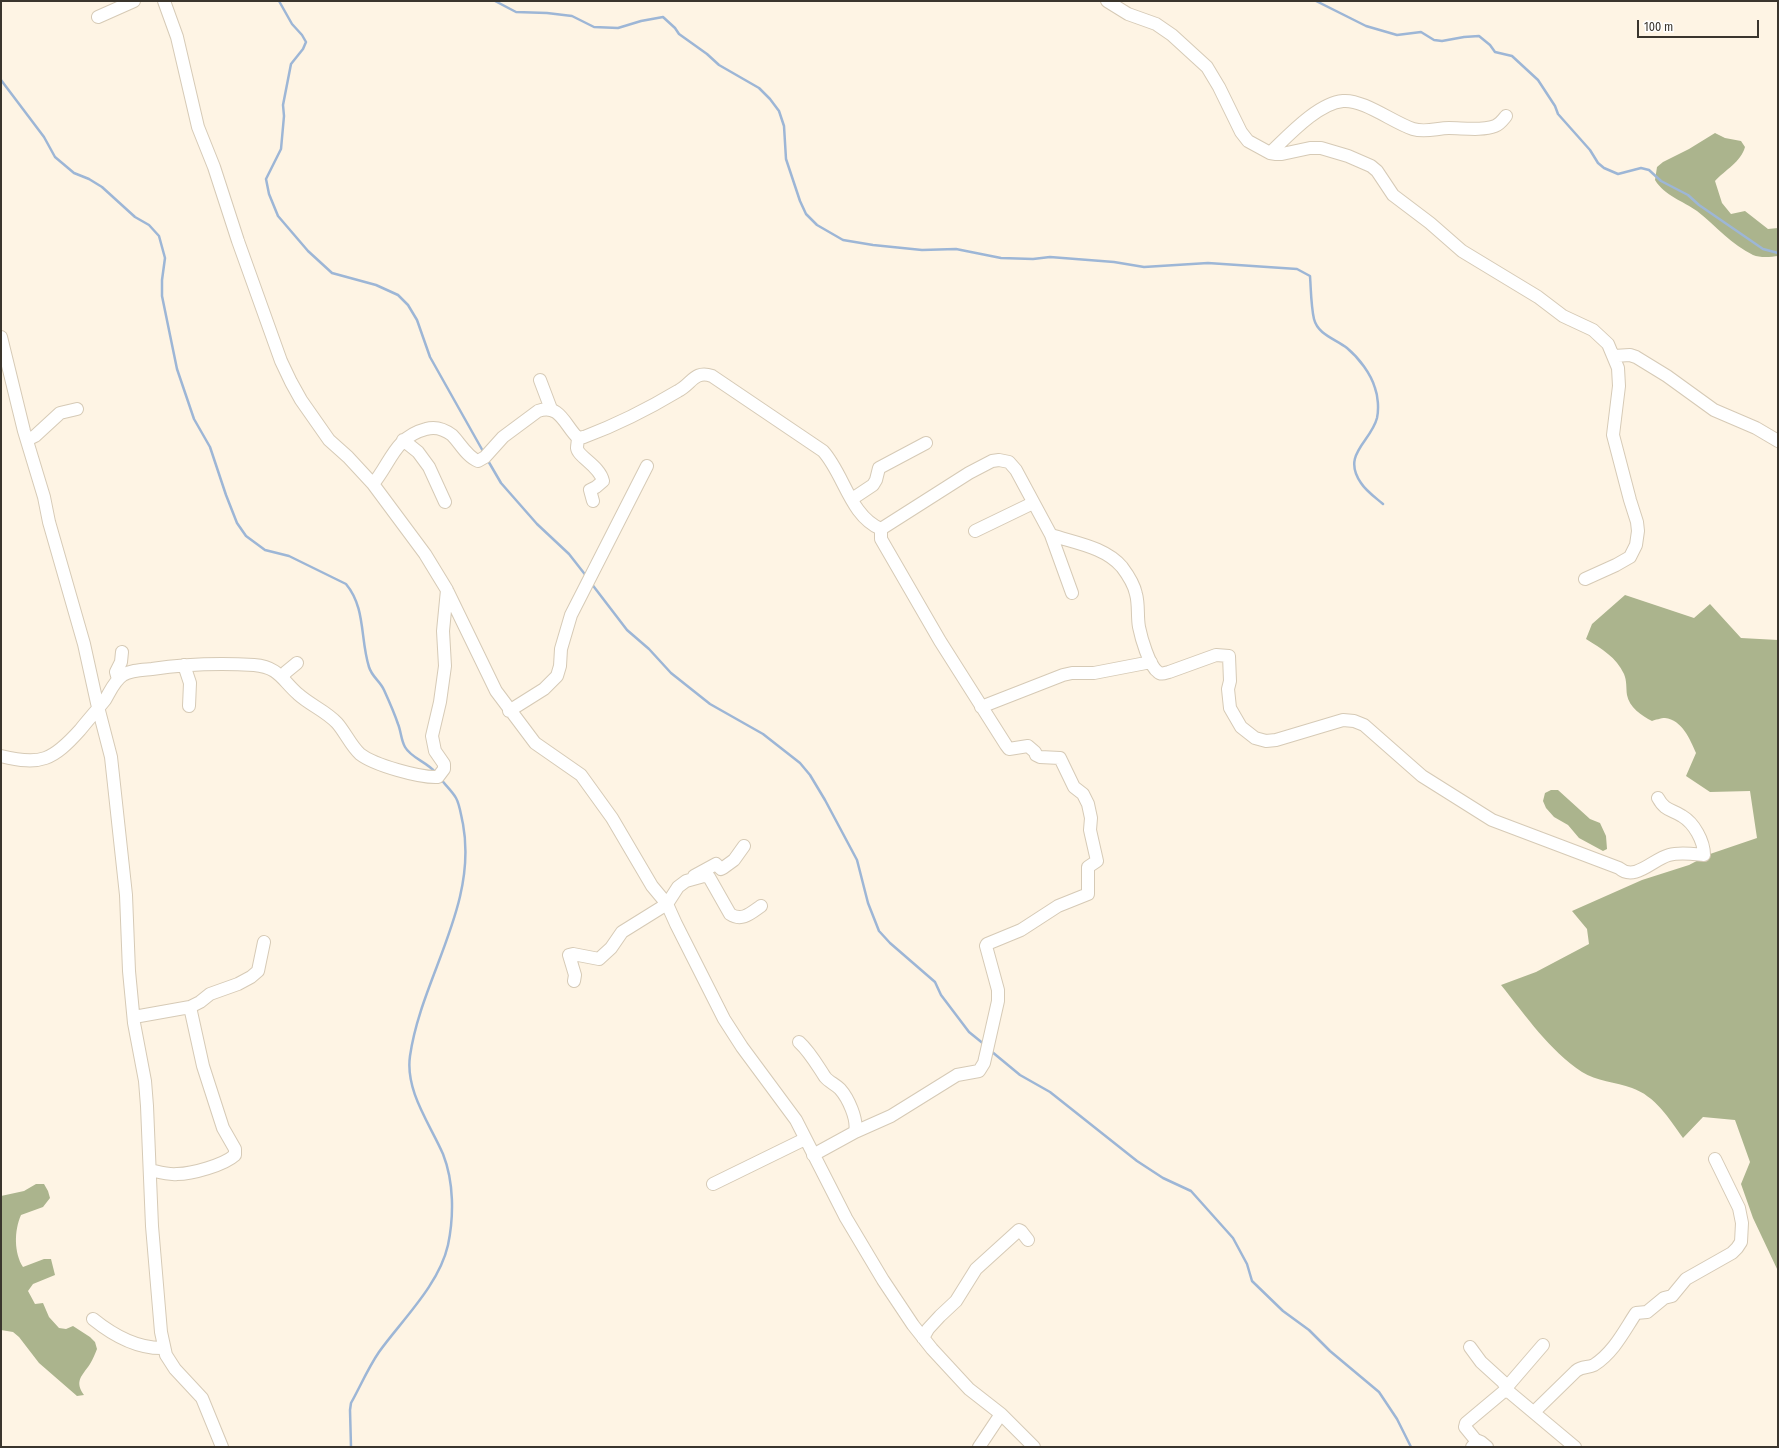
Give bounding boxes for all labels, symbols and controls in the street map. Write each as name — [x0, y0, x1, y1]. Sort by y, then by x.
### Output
scale bar — [1639, 12, 1761, 38]
text: 100 m — [1644, 20, 1673, 34]

